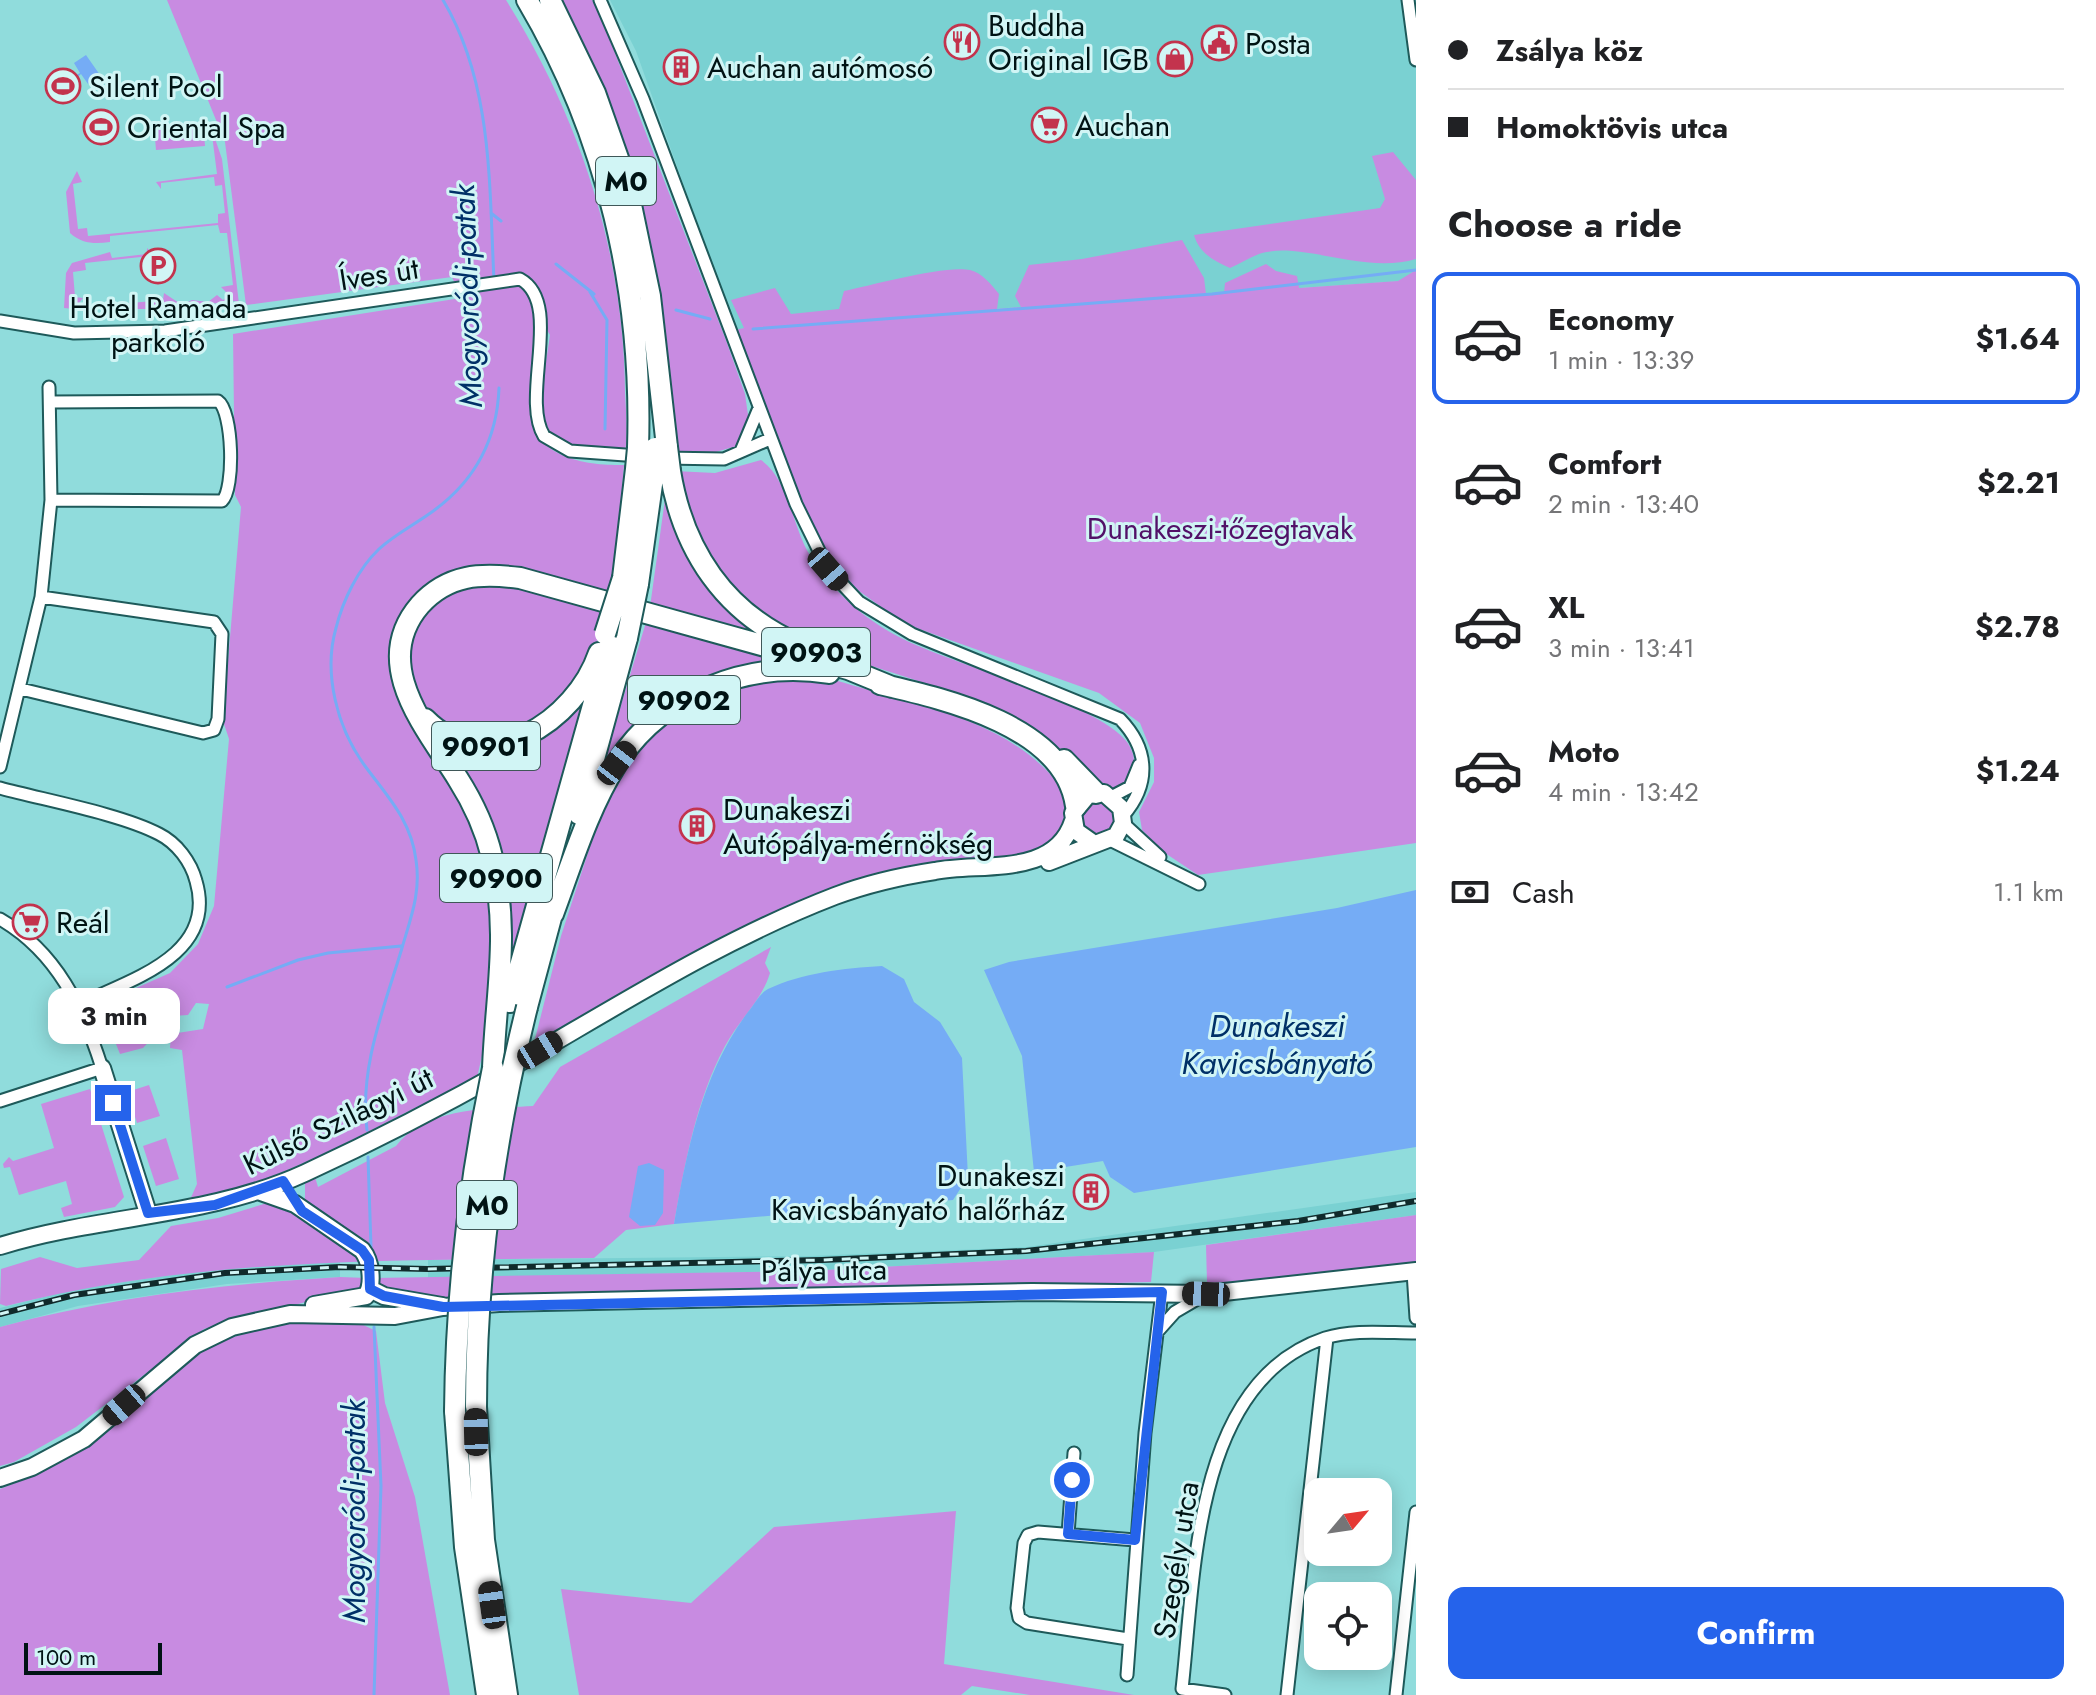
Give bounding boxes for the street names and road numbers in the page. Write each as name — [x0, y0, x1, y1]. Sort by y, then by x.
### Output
road number: M0 — [596, 157, 656, 205]
street label: Íves út — [336, 246, 422, 301]
road number: 90903 — [762, 628, 870, 676]
road number: 90902 — [628, 676, 740, 724]
road number: 90901 — [432, 722, 540, 770]
road number: 90900 — [440, 854, 552, 902]
street label: Külső Szilágyi út — [236, 1056, 441, 1186]
road number: M0 — [457, 1181, 517, 1229]
street label: Pálya utca — [761, 1247, 887, 1293]
street label: Szegély utca — [1142, 1478, 1210, 1642]

